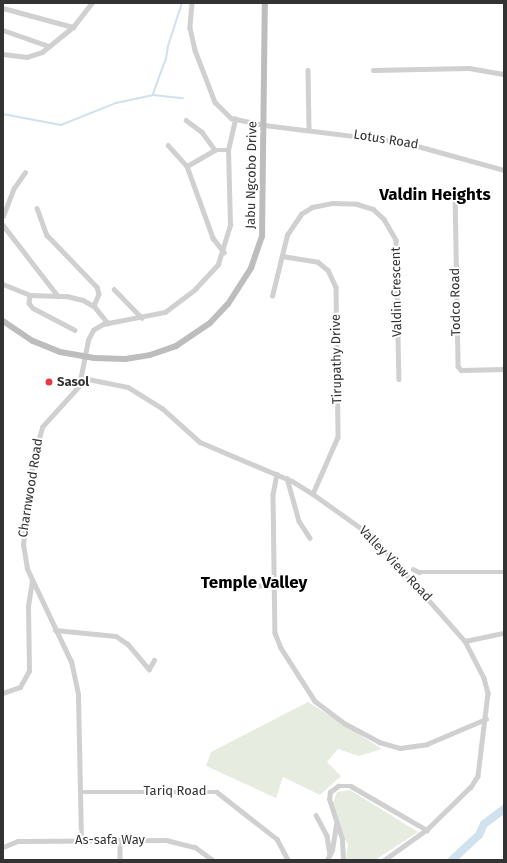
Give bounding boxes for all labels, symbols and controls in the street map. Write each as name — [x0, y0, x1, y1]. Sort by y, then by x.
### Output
street label: Jabu Ngcobo Drive — [243, 121, 261, 229]
street label: Lotus Road — [352, 127, 420, 153]
district label: Valdin Heights — [379, 185, 491, 205]
street label: Valdin Crescent — [388, 247, 406, 337]
street label: Todco Road — [448, 268, 464, 336]
street label: Tirupathy Drive — [328, 314, 346, 404]
place label: Sasol — [57, 374, 89, 390]
marker: Sasol — [44, 377, 54, 387]
street label: Charnwood Road — [15, 437, 47, 539]
street label: Valley View Road — [355, 523, 435, 605]
district label: Temple Valley — [201, 573, 307, 593]
street label: Tariq Road — [143, 783, 207, 799]
street label: As-safa Way — [75, 832, 145, 848]

